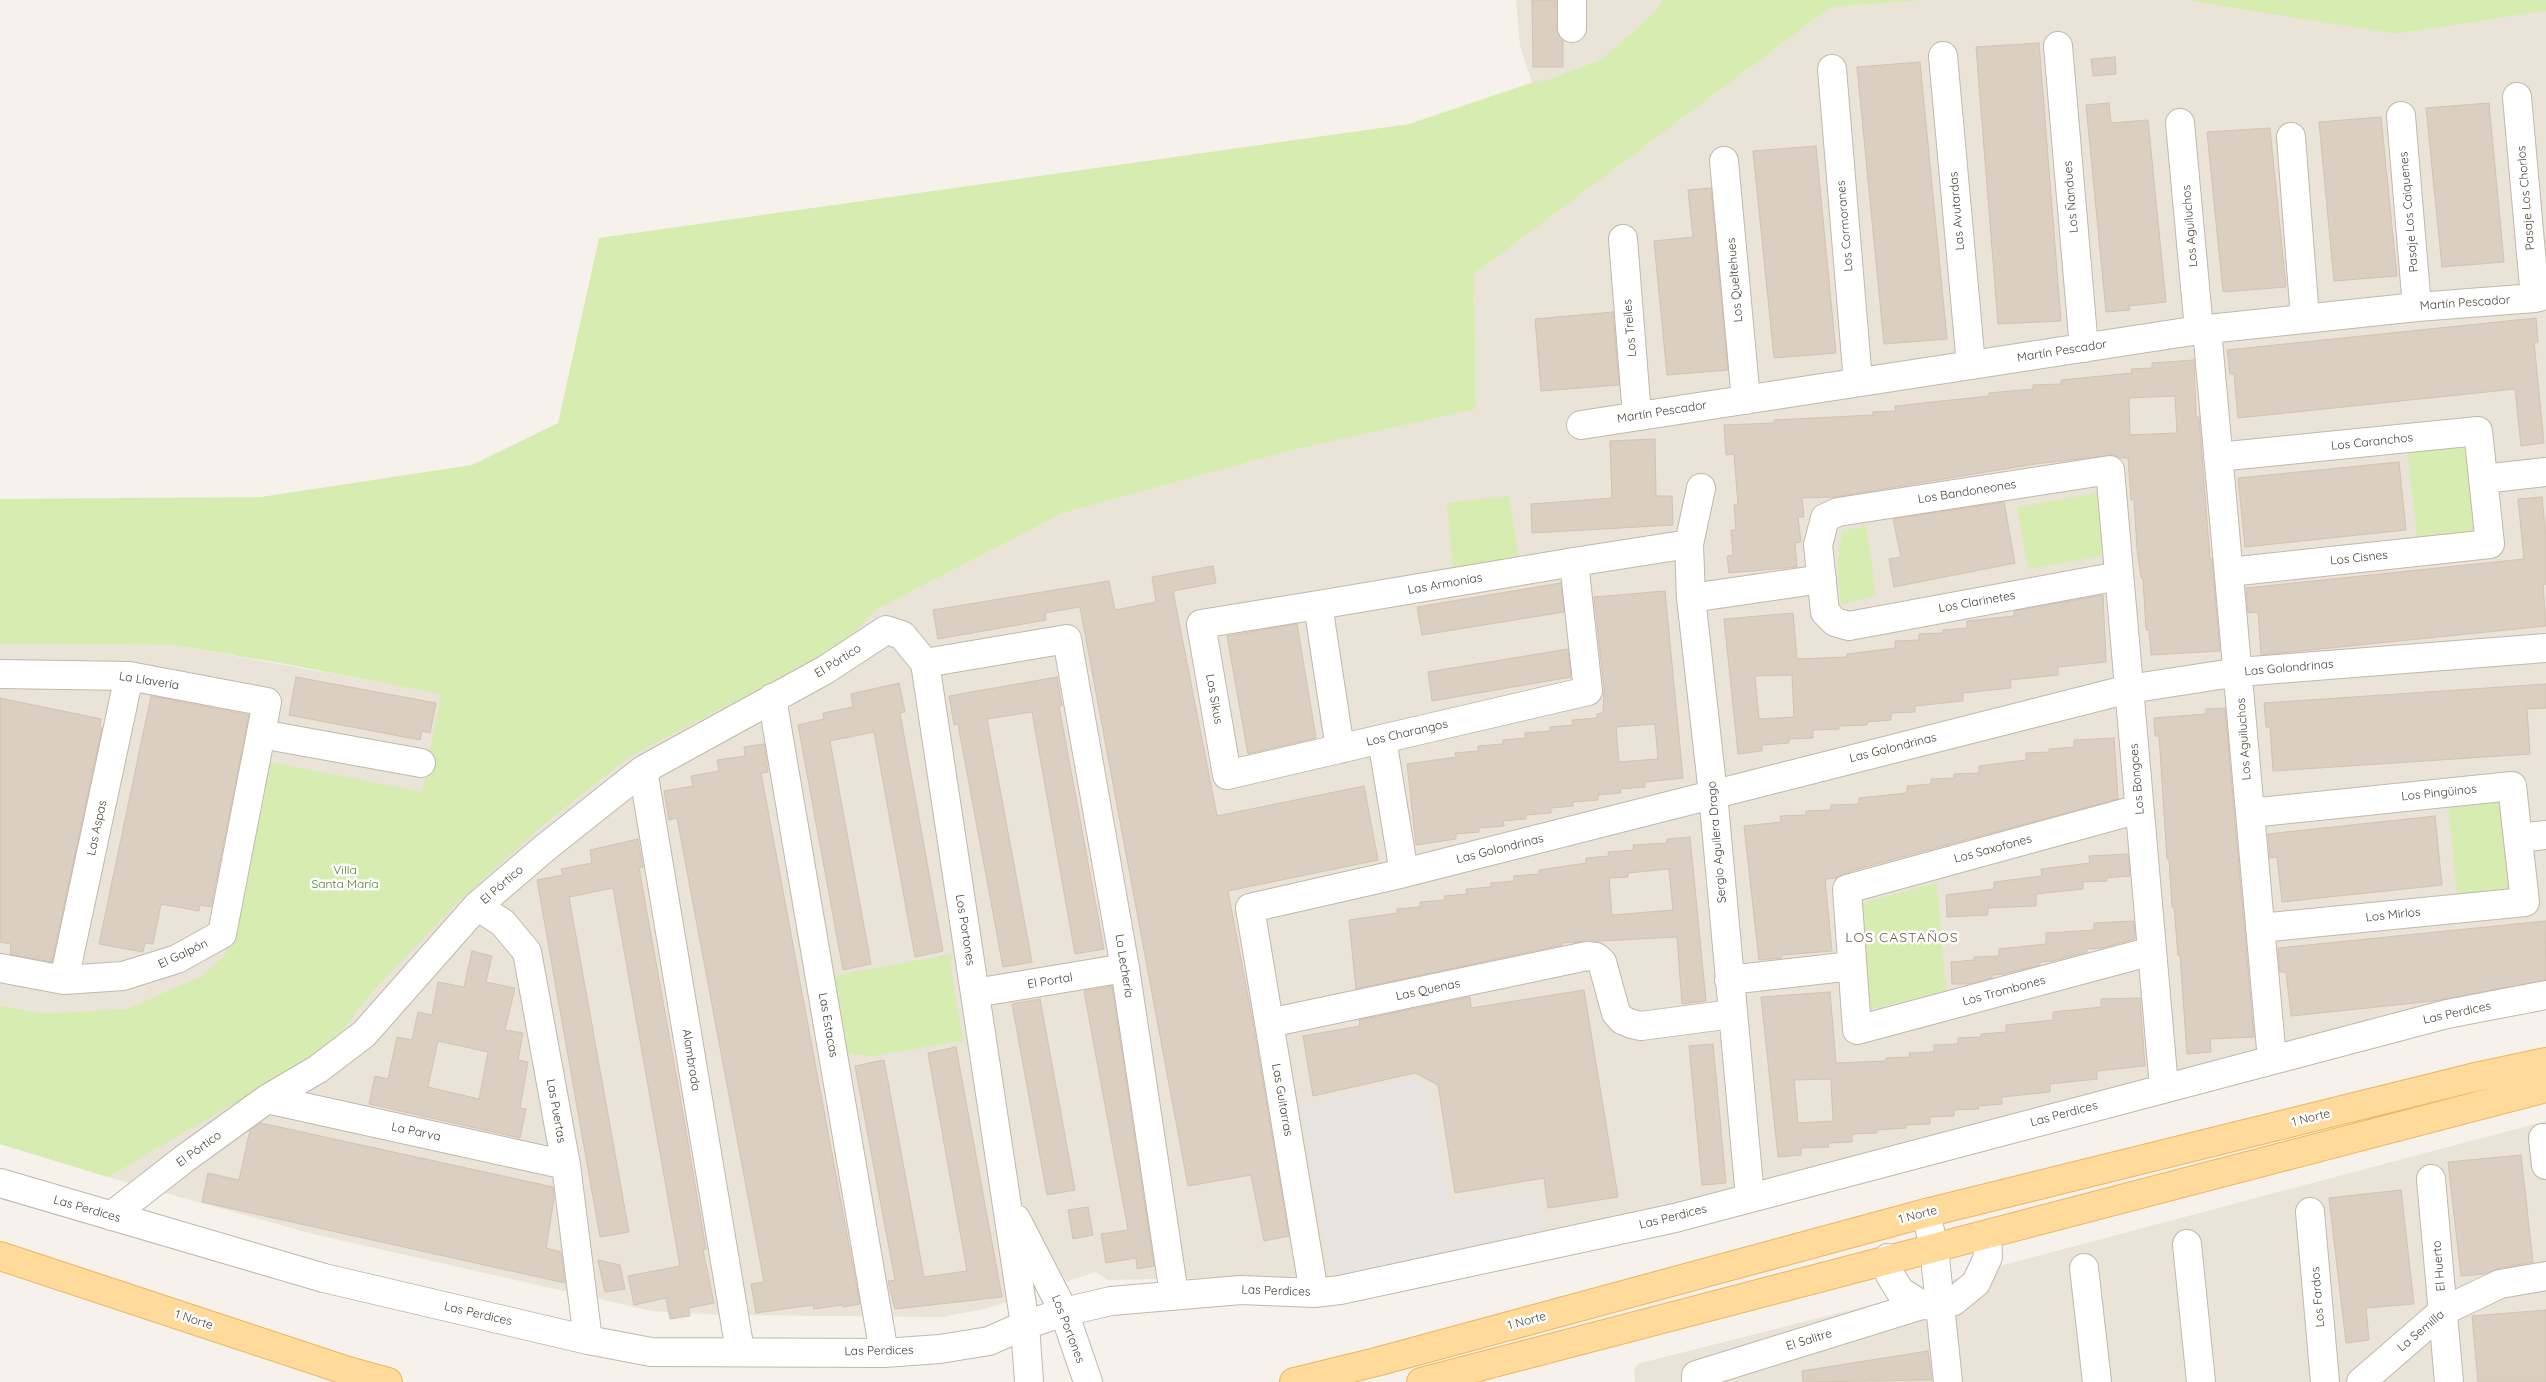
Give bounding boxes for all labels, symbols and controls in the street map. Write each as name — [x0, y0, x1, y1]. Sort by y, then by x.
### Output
street label: Pasaje Los Chorlos — [2514, 145, 2538, 251]
street label: Pasaje Los Caiquenes — [2397, 151, 2421, 273]
street label: Los Ñandues — [2061, 160, 2081, 234]
street label: Las Avutardas — [1946, 171, 1968, 251]
street label: Los Cormoranes — [1834, 180, 1856, 272]
street label: Los Aguiluchos — [2179, 184, 2201, 268]
street label: Los Queltehues — [1724, 237, 1746, 323]
street label: Martín Pescador — [2419, 293, 2511, 313]
street label: Los Treiles — [1620, 299, 1640, 357]
street label: Martín Pescador — [2016, 337, 2108, 365]
street label: Martín Pescador — [1616, 398, 1708, 426]
street label: Los Caranchos — [2330, 431, 2414, 453]
street label: Los Bandoneones — [1917, 477, 2017, 507]
street label: Los Cisnes — [2329, 548, 2389, 568]
street label: Las Armonías — [1407, 570, 1483, 598]
street label: Los Clarinetes — [1937, 588, 2017, 616]
street label: El Pórtico — [812, 641, 864, 681]
street label: Las Golondrinas — [2244, 657, 2334, 679]
street label: La Llavería — [118, 669, 180, 693]
street label: Los Sikus — [1203, 673, 1225, 725]
street label: Los Aguiluchos — [2234, 697, 2254, 781]
street label: Los Charangos — [1365, 717, 1449, 749]
street label: Las Golondrinas — [1848, 730, 1938, 766]
street label: Los Bongoes — [2127, 743, 2147, 815]
street label: Sergio Aguilera Drago — [1704, 780, 1730, 904]
street label: Los Pingüinos — [2401, 782, 2477, 804]
street label: Las Aspas — [84, 799, 110, 857]
street label: Las Golondrinas — [1455, 831, 1545, 867]
street label: Los Saxofones — [1953, 832, 2033, 866]
park label: Villa Santa María — [311, 863, 379, 891]
street label: El Pórtico — [478, 863, 526, 907]
street label: Los Portones — [952, 893, 978, 967]
street label: Los Mirlos — [2365, 905, 2421, 925]
district label: LOS CASTAÑOS — [1844, 930, 1960, 946]
street label: La Lechería — [1112, 933, 1136, 999]
street label: El Galpón — [156, 936, 210, 972]
street label: El Portal — [1026, 970, 1074, 992]
street label: Los Trombones — [1961, 973, 2047, 1009]
street label: Las Quenas — [1395, 976, 1461, 1004]
street label: Las Estacas — [815, 992, 841, 1058]
street label: Las Perdices — [2422, 999, 2492, 1027]
street label: Alambrada — [679, 1028, 703, 1092]
street label: Las Guitarras — [1269, 1062, 1295, 1138]
street label: Las Puertas — [543, 1078, 569, 1144]
street label: Las Perdices — [2029, 1098, 2099, 1130]
street label: 1 Norte — [2290, 1106, 2332, 1130]
street label: La Parva — [390, 1120, 442, 1144]
street label: El Pórtico — [174, 1128, 224, 1170]
street label: Las Perdices — [52, 1193, 122, 1225]
street label: Las Perdices — [1638, 1202, 1708, 1232]
street label: 1 Norte — [1897, 1203, 1939, 1227]
street label: El Huerto — [2430, 1240, 2448, 1292]
street label: Los Fardos — [2308, 1266, 2328, 1328]
street label: Las Perdices — [1241, 1283, 1311, 1299]
street label: Los Portones — [1048, 1293, 1088, 1365]
street label: Las Perdices — [443, 1299, 513, 1329]
street label: 1 Norte — [173, 1307, 215, 1333]
street label: La Semilla — [2395, 1307, 2447, 1355]
street label: 1 Norte — [1506, 1309, 1548, 1333]
street label: El Salitre — [1784, 1326, 1834, 1354]
street label: Las Perdices — [844, 1343, 914, 1359]

